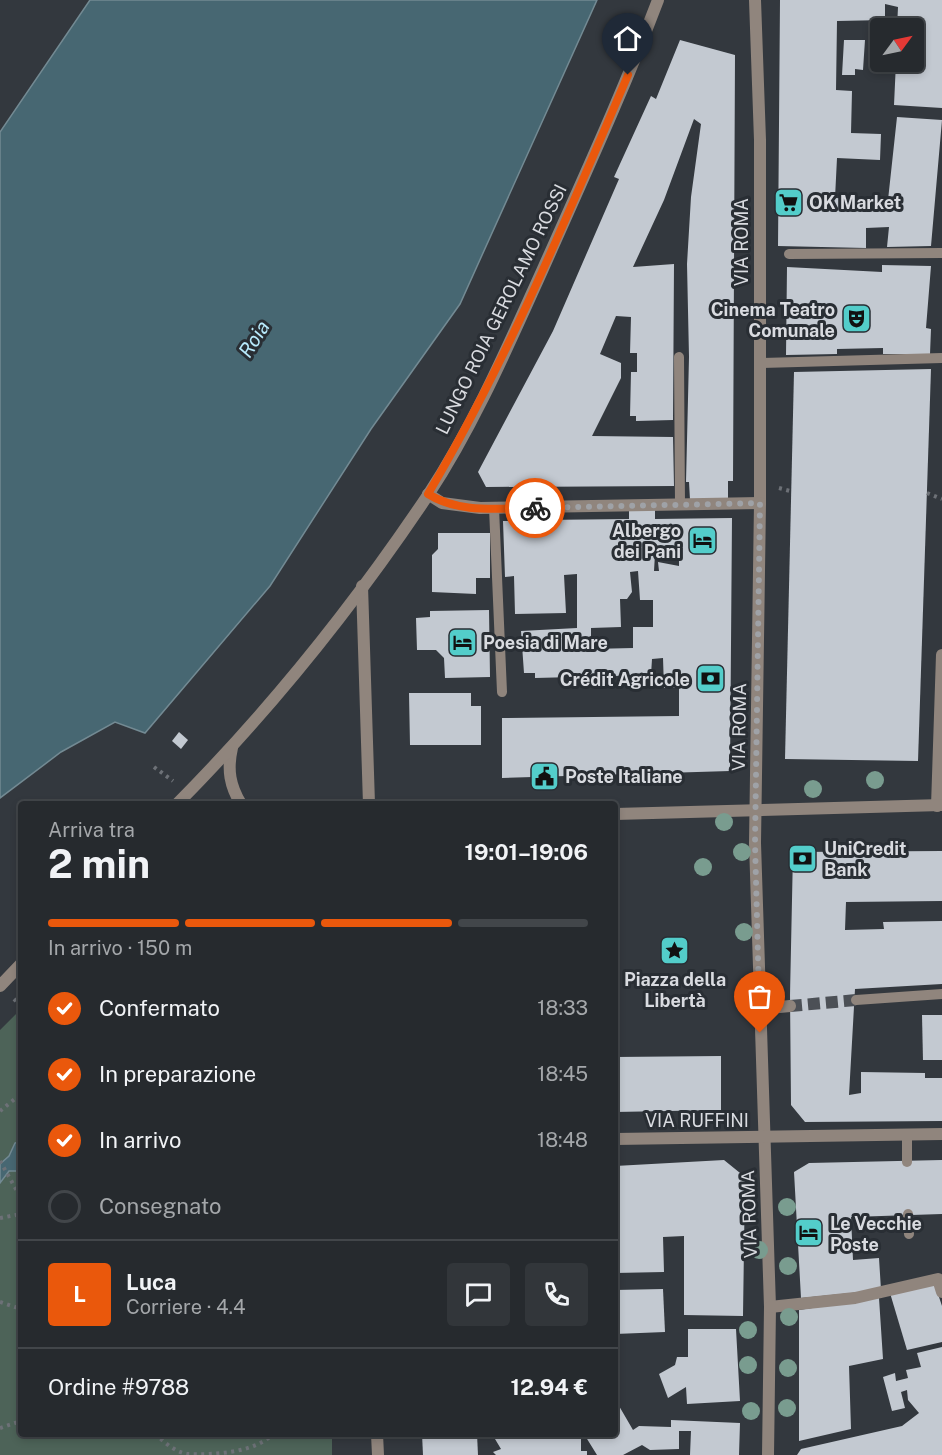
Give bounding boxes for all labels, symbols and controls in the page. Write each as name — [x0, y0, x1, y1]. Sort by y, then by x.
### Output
pin — [602, 13, 653, 75]
north arrow — [870, 18, 924, 72]
map controls — [870, 18, 924, 72]
icon: home — [611, 22, 644, 55]
street label: LUNGO ROIA GEROLAMO ROSSI — [431, 181, 571, 437]
supermarket icon: OK Market — [772, 186, 804, 218]
place label: OK Market — [809, 192, 901, 213]
street label: VIA ROMA — [731, 198, 752, 286]
place label: Cinema Teatro Comunale — [711, 299, 835, 341]
theatre icon: Cinema Teatro Comunale — [840, 303, 872, 335]
water label: Roia — [233, 316, 275, 362]
courier — [505, 478, 565, 538]
icon: bike — [519, 492, 552, 525]
place label: Albergo dei Pani — [612, 520, 681, 562]
hotel icon: Albergo dei Pani — [686, 524, 718, 556]
hotel icon: Poesia di Mare — [446, 626, 478, 658]
place label: Poesia di Mare — [483, 632, 608, 653]
bank icon: Crédit Agricole — [695, 663, 727, 695]
place label: Crédit Agricole — [560, 669, 690, 690]
street label: VIA ROMA — [728, 682, 750, 771]
public building icon: Poste Italiane — [528, 760, 560, 792]
place label: Poste Italiane — [565, 766, 683, 787]
text: Arriva tra — [48, 818, 135, 842]
place label: UniCredit Bank — [824, 838, 907, 880]
text: 19:01–19:06 — [465, 839, 588, 865]
text: 2 min — [48, 841, 150, 887]
bank icon: UniCredit Bank — [787, 842, 819, 874]
place icon: Piazza della Libertà — [659, 934, 691, 966]
text: In arrivo · 150 m — [48, 936, 192, 960]
place label: Piazza della Libertà — [624, 969, 726, 1011]
pin — [734, 971, 785, 1033]
icon: bag — [743, 980, 776, 1013]
icon: check — [48, 992, 81, 1025]
text: Confermato — [99, 995, 220, 1021]
text: 18:33 — [537, 996, 588, 1020]
icon: check — [48, 1058, 81, 1091]
text: In preparazione — [99, 1061, 256, 1087]
text: 18:45 — [537, 1062, 588, 1086]
street label: VIA RUFFINI — [645, 1110, 749, 1131]
icon: check — [48, 1124, 81, 1157]
text: In arrivo — [99, 1127, 181, 1153]
text: 18:48 — [537, 1128, 588, 1152]
street label: VIA ROMA — [737, 1169, 761, 1258]
text: Consegnato — [99, 1193, 221, 1219]
place label: Le Vecchie Poste — [830, 1213, 922, 1255]
hotel icon: Le Vecchie Poste — [793, 1217, 825, 1249]
button: chat — [447, 1263, 510, 1326]
button: phone — [525, 1263, 588, 1326]
text: Luca — [126, 1269, 176, 1295]
text: L — [73, 1281, 86, 1307]
text: Corriere · 4.4 — [126, 1295, 246, 1319]
text: Ordine #9788 — [48, 1374, 189, 1400]
text: 12.94 € — [511, 1374, 588, 1400]

